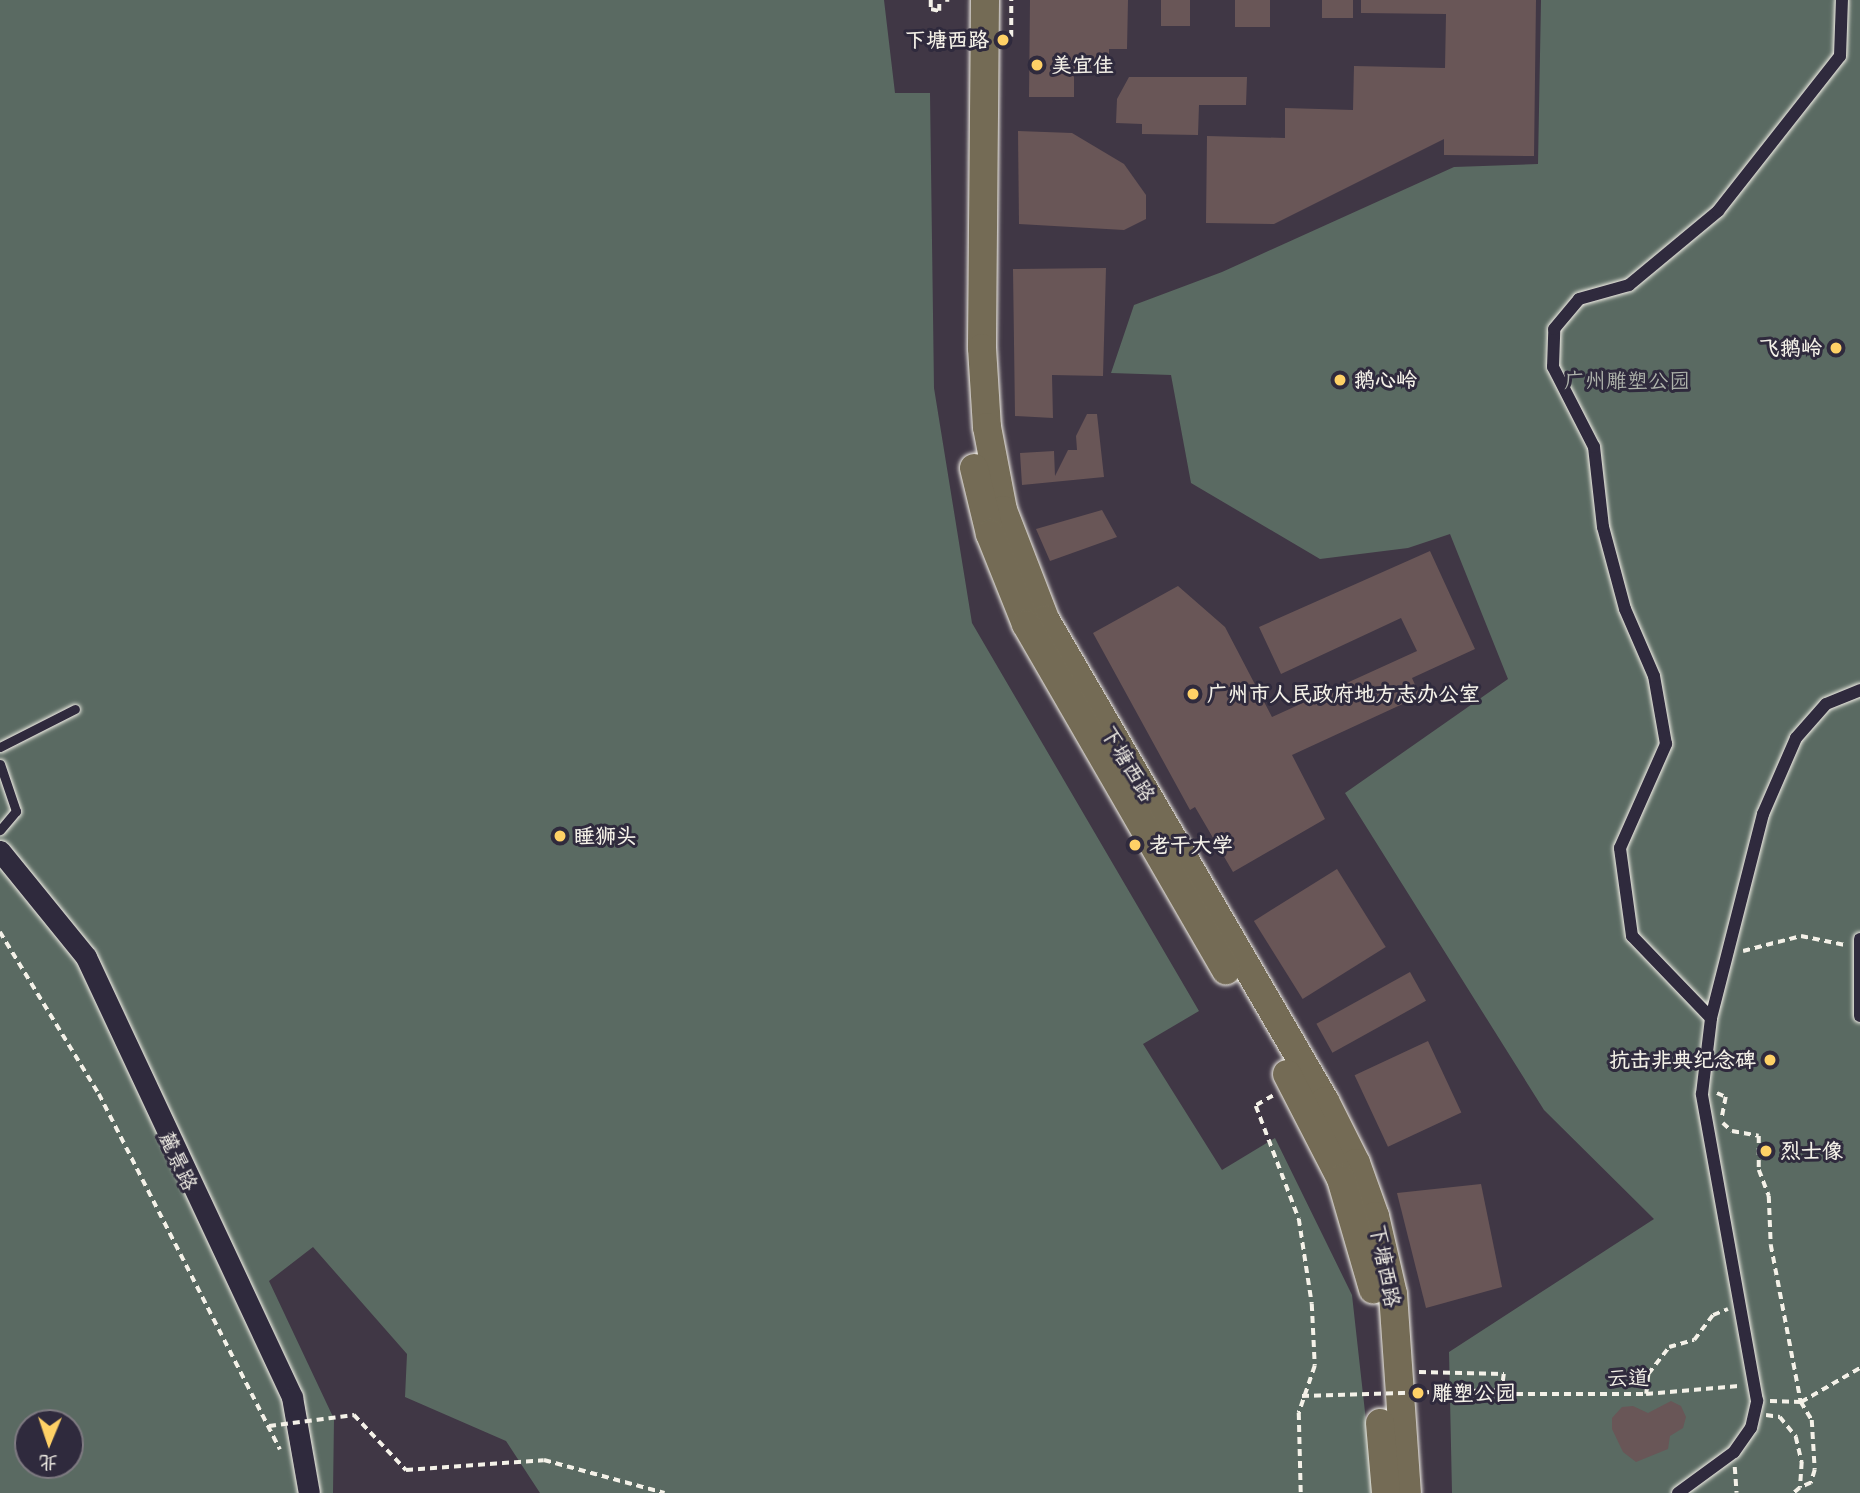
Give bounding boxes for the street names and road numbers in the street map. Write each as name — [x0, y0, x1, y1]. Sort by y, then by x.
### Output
street label: 下塘西路 — [1096, 722, 1160, 806]
street label: 麓景路 — [153, 1127, 203, 1195]
street label: 下塘西路 — [1365, 1222, 1405, 1310]
street label: 云道 — [1607, 1365, 1649, 1391]

